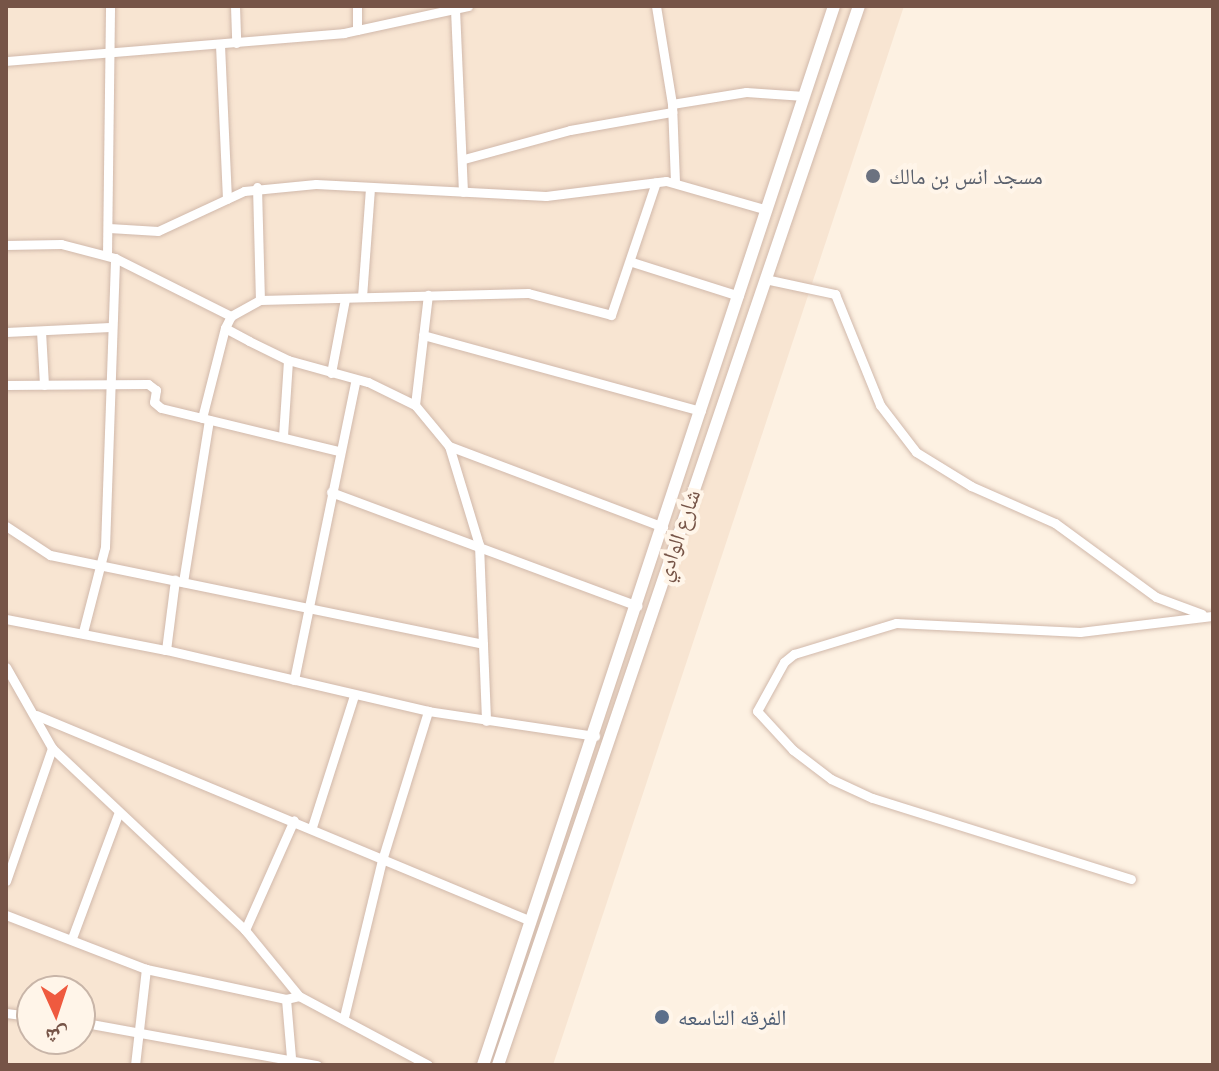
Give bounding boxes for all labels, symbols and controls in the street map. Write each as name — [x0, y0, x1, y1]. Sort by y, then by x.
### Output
place label: مسجد انس بن مالك — [889, 163, 1043, 189]
marker: مسجد انس بن مالك — [864, 167, 882, 185]
street label: شارع الوادي — [649, 486, 705, 584]
north arrow — [16, 975, 96, 1055]
place label: الفرقه التاسعه — [678, 1004, 786, 1030]
marker: الفرقه التاسعه — [653, 1008, 671, 1026]
text: ش — [45, 1024, 69, 1051]

